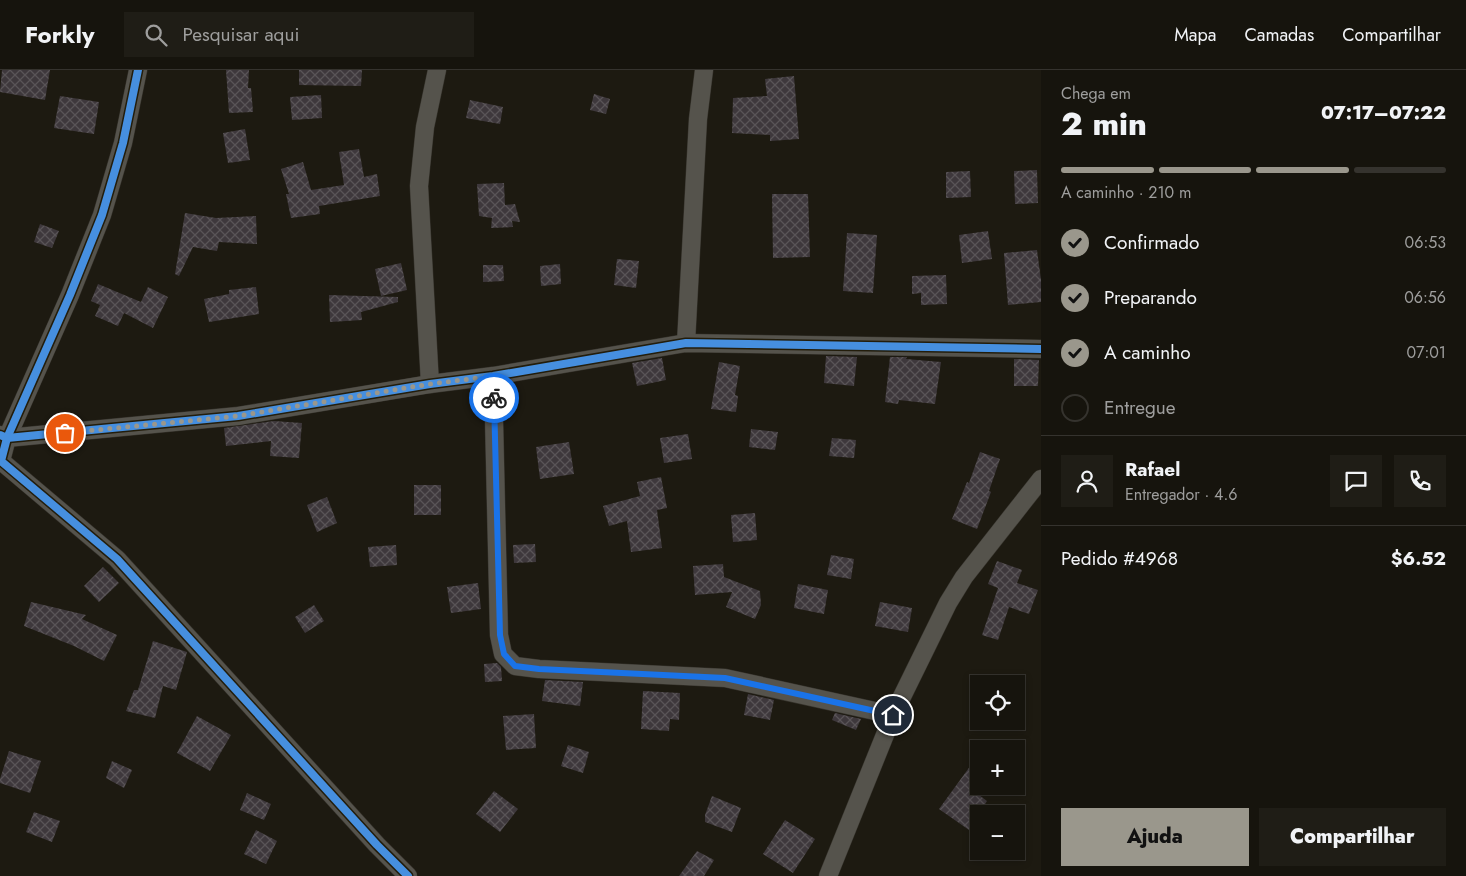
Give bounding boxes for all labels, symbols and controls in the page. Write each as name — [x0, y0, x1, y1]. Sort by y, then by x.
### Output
search box — [124, 12, 474, 57]
text: Forkly — [25, 17, 94, 52]
icon: search — [142, 21, 170, 49]
text: Pesquisar aqui — [182, 21, 299, 48]
text: Mapa — [1174, 22, 1216, 48]
text: Camadas — [1244, 22, 1314, 48]
text: Compartilhar — [1342, 22, 1441, 48]
text: Chega em — [1061, 82, 1131, 105]
text: 07:17–07:22 — [1321, 99, 1446, 126]
text: 2 min — [1061, 101, 1147, 147]
text: A caminho · 210 m — [1061, 181, 1191, 204]
icon: check — [1061, 229, 1089, 257]
text: Confirmado — [1104, 229, 1199, 256]
text: 06:53 — [1405, 231, 1446, 254]
icon: check — [1061, 284, 1089, 312]
text: Preparando — [1104, 284, 1197, 311]
text: 06:56 — [1404, 286, 1446, 309]
icon: check — [1061, 339, 1089, 367]
text: A caminho — [1104, 339, 1191, 366]
text: 07:01 — [1406, 341, 1446, 364]
courier — [469, 373, 519, 423]
icon: bike — [480, 384, 508, 412]
text: Entregue — [1104, 394, 1176, 421]
pin — [44, 412, 86, 454]
icon: bag — [51, 419, 79, 447]
button: person — [1061, 455, 1113, 507]
button: chat — [1330, 455, 1382, 507]
button: phone — [1394, 455, 1446, 507]
text: Rafael — [1125, 456, 1180, 483]
text: Entregador · 4.6 — [1125, 483, 1237, 506]
text: Pedido #4968 — [1061, 545, 1178, 572]
text: $6.52 — [1391, 545, 1446, 572]
map controls — [970, 675, 1025, 860]
button: locate — [970, 675, 1025, 730]
pin — [872, 694, 914, 736]
icon: home — [879, 701, 907, 729]
button: + — [970, 740, 1025, 795]
button: − — [970, 805, 1025, 860]
button: Ajuda — [1061, 808, 1249, 866]
button: Compartilhar — [1259, 808, 1446, 866]

